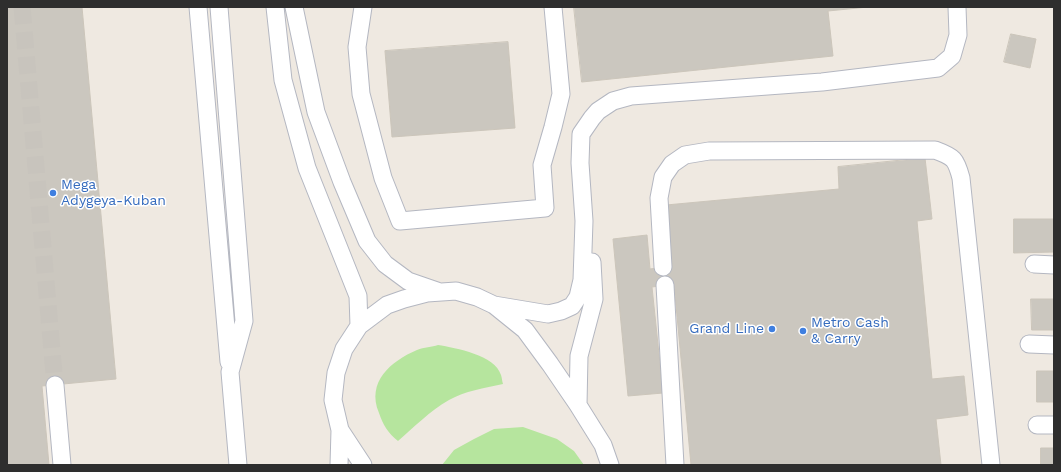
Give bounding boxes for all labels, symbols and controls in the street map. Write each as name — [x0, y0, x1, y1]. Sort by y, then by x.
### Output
place label: Mega Adygeya-Kuban — [61, 177, 166, 210]
marker: Mega Adygeya-Kuban — [48, 188, 58, 198]
place label: Metro Cash & Carry — [811, 315, 889, 348]
place label: Grand Line — [689, 321, 764, 337]
marker: Grand Line — [767, 324, 777, 334]
marker: Metro Cash & Carry — [798, 326, 808, 336]

